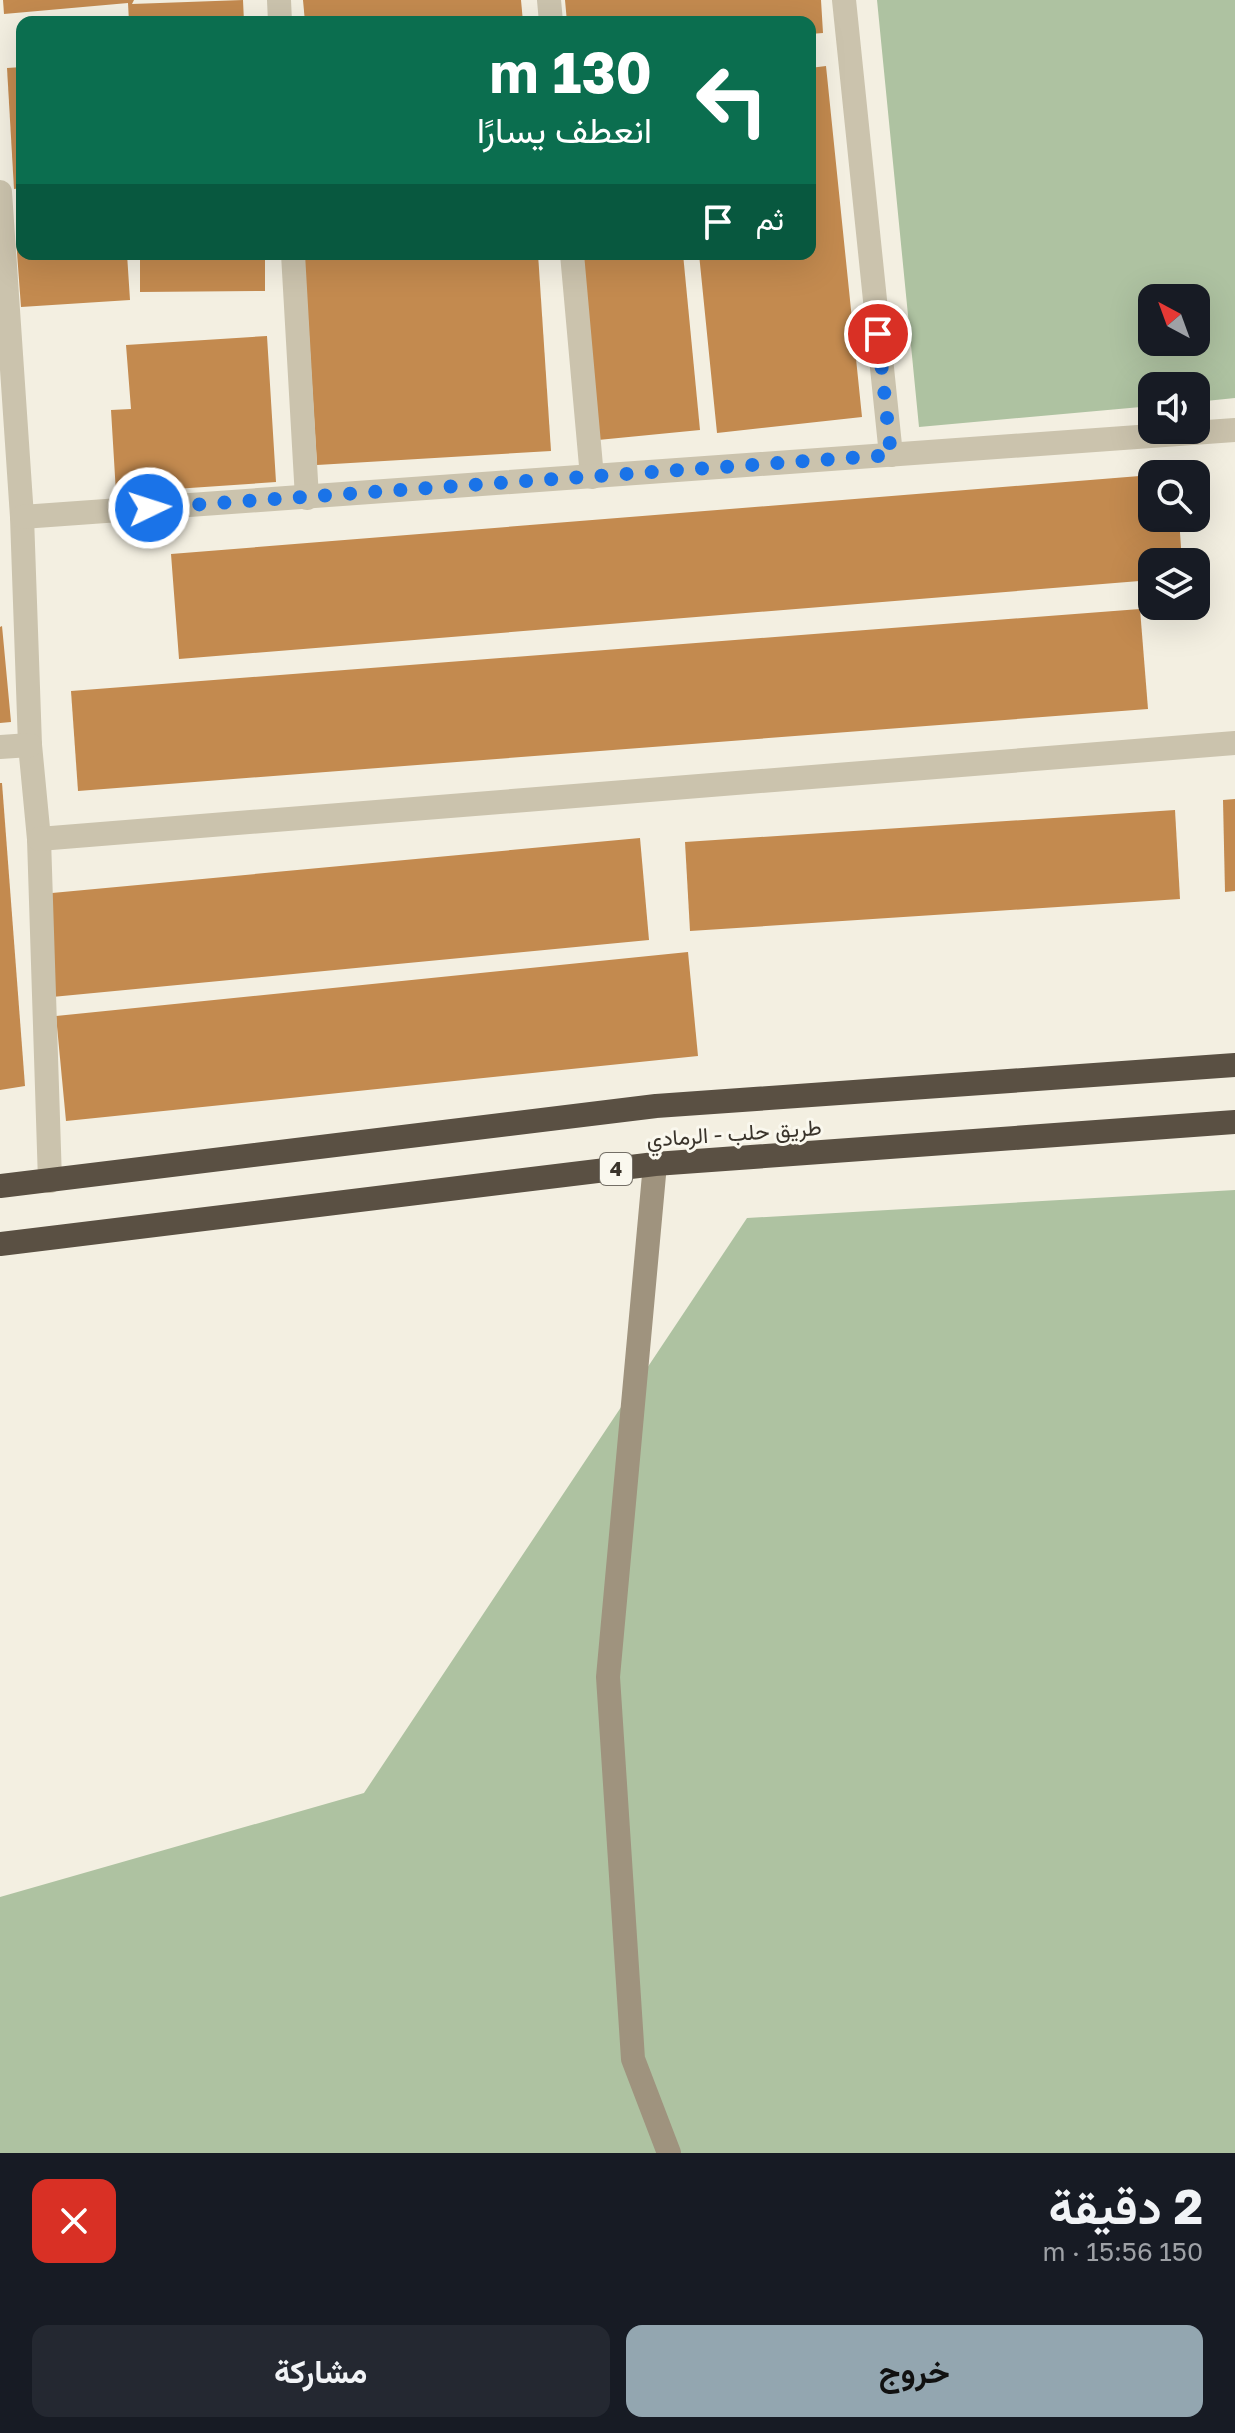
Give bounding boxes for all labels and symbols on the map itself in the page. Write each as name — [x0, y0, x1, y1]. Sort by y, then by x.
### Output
north arrow — [1138, 284, 1210, 356]
pin — [844, 300, 912, 368]
position arrow — [107, 466, 191, 550]
street label: طريق حلب - الرمادي — [646, 1113, 823, 1158]
road number: 4 — [600, 1153, 632, 1185]

